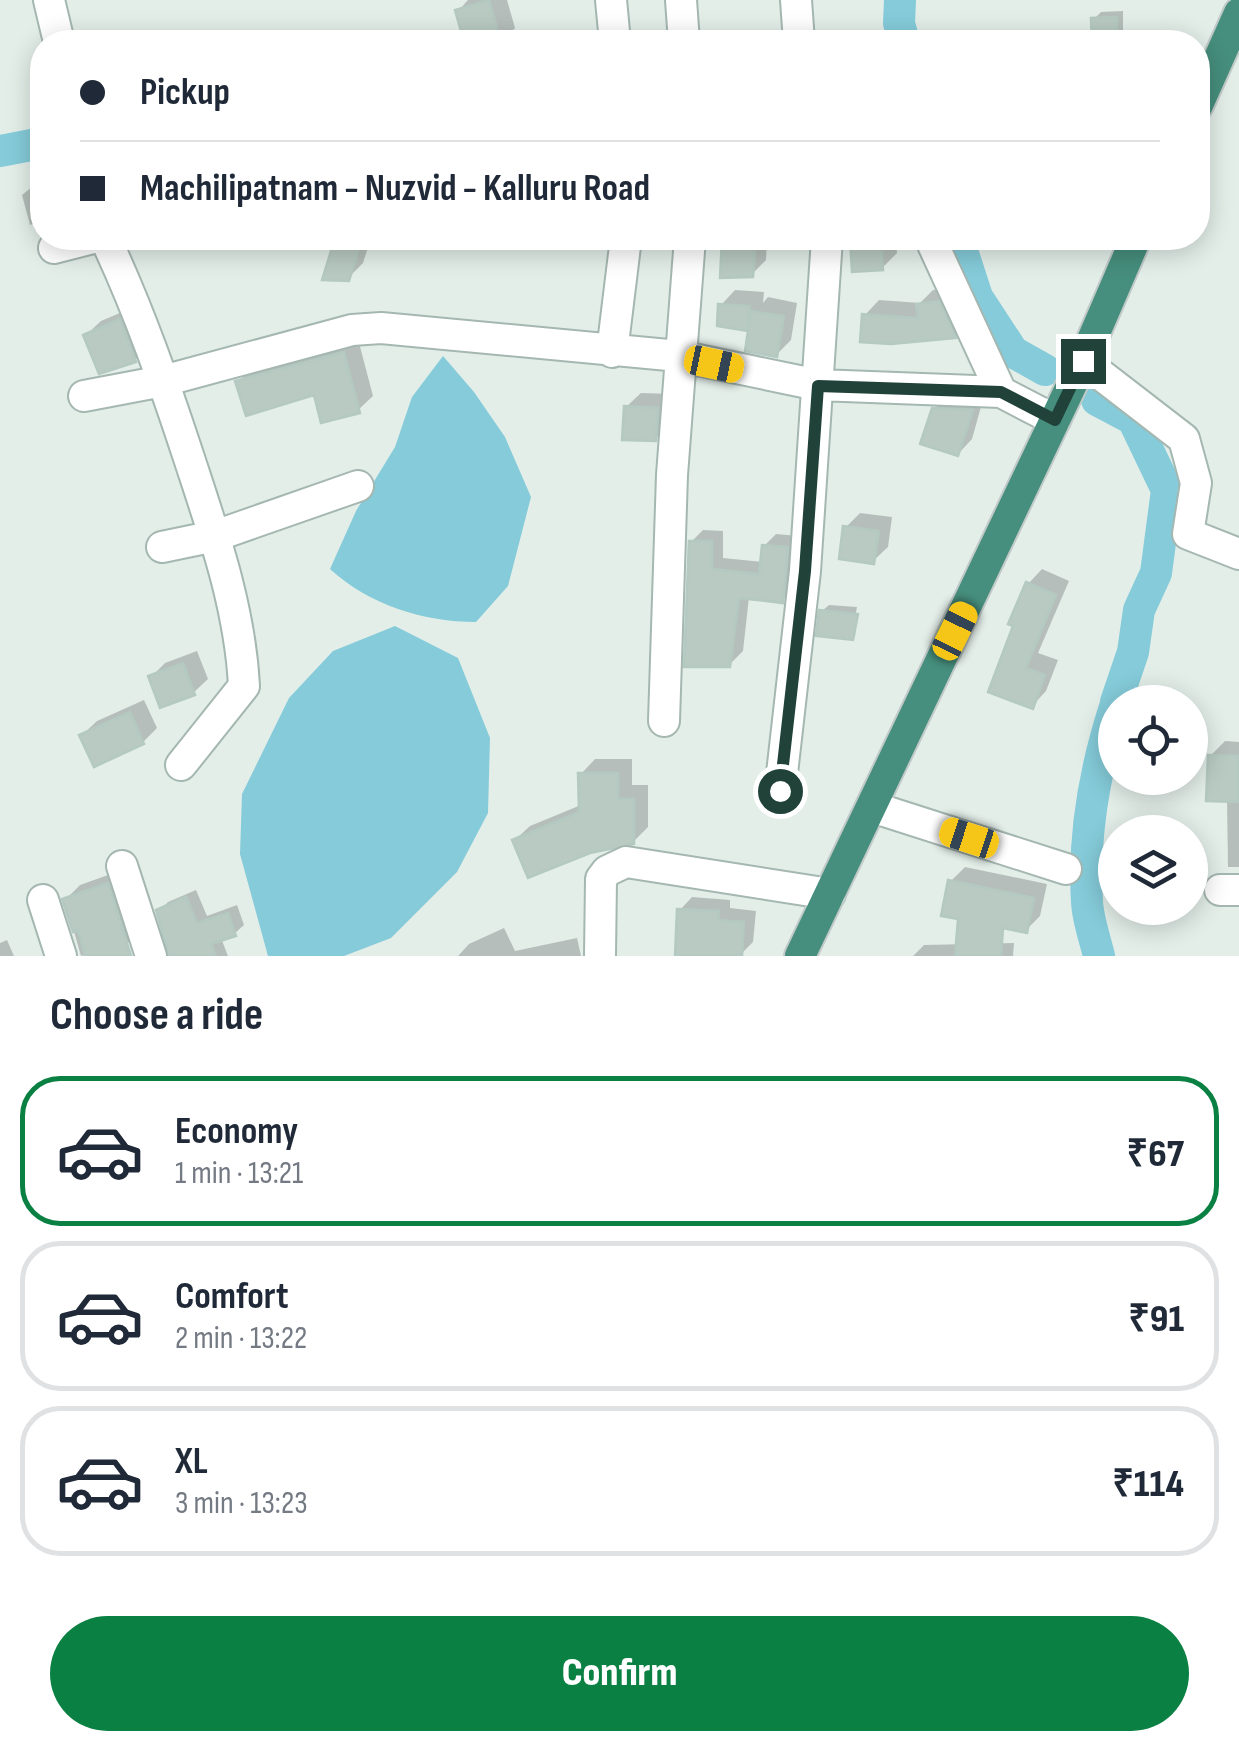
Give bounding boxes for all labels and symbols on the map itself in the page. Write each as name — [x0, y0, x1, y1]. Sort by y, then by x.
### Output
route end — [1061, 339, 1106, 384]
car — [682, 343, 746, 385]
car — [928, 597, 982, 665]
route start — [758, 769, 803, 814]
car — [936, 814, 1002, 862]

